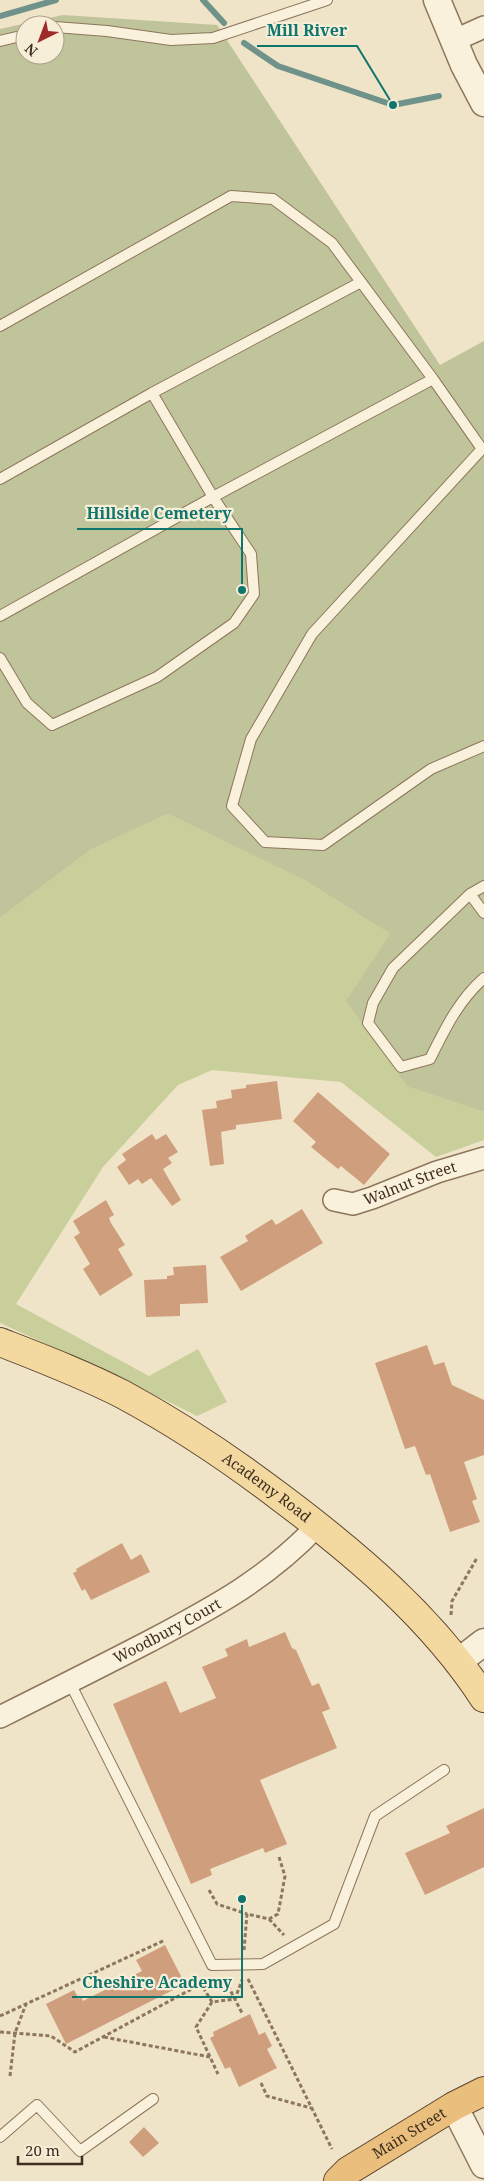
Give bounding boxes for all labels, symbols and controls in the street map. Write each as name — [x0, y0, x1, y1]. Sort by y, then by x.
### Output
north arrow — [15, 15, 65, 65]
callout: Mill River — [257, 15, 357, 46]
text: Mill River — [267, 19, 348, 41]
text: N — [21, 39, 41, 61]
callout: Hillside Cemetery — [77, 498, 242, 529]
text: Hillside Cemetery — [86, 502, 232, 524]
street label: Walnut Street — [361, 1156, 458, 1209]
street label: Academy Road — [219, 1447, 316, 1526]
street label: Woodbury Court — [110, 1593, 224, 1667]
callout: Cheshire Academy — [72, 1966, 242, 1997]
text: Cheshire Academy — [82, 1971, 233, 1993]
street label: Main Street — [368, 2102, 449, 2163]
scale bar — [18, 2134, 81, 2166]
text: 20 m — [25, 2140, 60, 2160]

